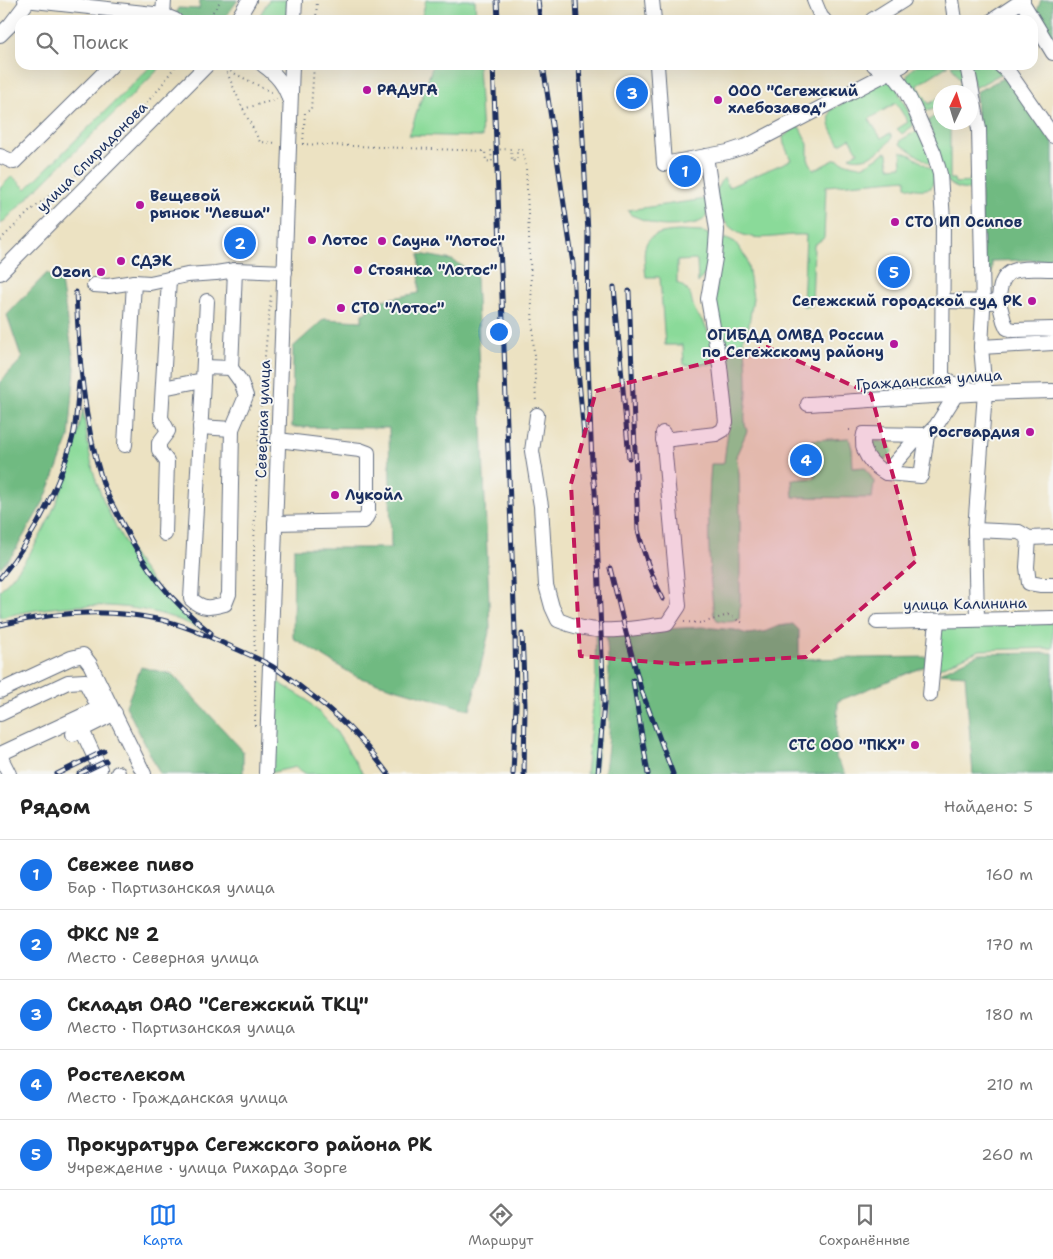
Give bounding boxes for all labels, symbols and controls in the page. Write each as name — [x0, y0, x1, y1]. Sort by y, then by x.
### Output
search box — [15, 15, 1038, 70]
icon: search — [33, 29, 61, 57]
text: Поиск — [73, 30, 128, 55]
pin: 3 — [616, 74, 648, 112]
place label: РАДУГА — [377, 80, 438, 100]
place label: ООО "Сегежский хлебозавод" — [728, 81, 859, 118]
marker: РАДУГА — [361, 84, 373, 96]
north arrow — [933, 85, 978, 130]
marker: ООО "Сегежский хлебозавод" — [712, 94, 724, 106]
street label: улица Спиридонова — [32, 97, 152, 217]
pin: 1 — [669, 152, 701, 190]
place label: Вещевой рынок "Левша" — [150, 186, 270, 223]
marker: Вещевой рынок "Левша" — [134, 199, 146, 211]
place label: СТО ИП Осипов — [905, 212, 1022, 232]
marker: СТО ИП Осипов — [889, 216, 901, 228]
pin: 2 — [224, 224, 256, 262]
place label: Лотос — [322, 230, 368, 250]
place label: Сауна "Лотос" — [392, 231, 505, 251]
marker: Лотос — [306, 234, 318, 246]
marker: Сауна "Лотос" — [376, 235, 388, 247]
place label: СДЭК — [131, 251, 173, 271]
pin: 5 — [878, 253, 910, 291]
marker: СДЭК — [115, 255, 127, 267]
place label: Стоянка "Лотос" — [368, 260, 498, 280]
place label: Ozon — [51, 262, 91, 282]
marker: Стоянка "Лотос" — [352, 264, 364, 276]
marker: Ozon — [95, 266, 107, 278]
place label: Сегежский городской суд РК — [792, 291, 1023, 311]
marker: Сегежский городской суд РК — [1026, 295, 1038, 307]
place label: СТО "Лотос" — [351, 298, 445, 318]
marker: СТО "Лотос" — [335, 302, 347, 314]
your location — [486, 319, 512, 345]
place label: ОГИБДД ОМВД России по Сегежскому району — [702, 325, 885, 362]
marker: ОГИБДД ОМВД России по Сегежскому району — [888, 338, 900, 350]
street label: Северная улица — [251, 359, 275, 479]
street label: Гражданская улица — [855, 365, 1003, 395]
place label: Росгвардия — [929, 422, 1020, 442]
marker: Росгвардия — [1024, 426, 1036, 438]
pin: 4 — [790, 441, 822, 479]
place label: Лукойл — [345, 485, 403, 505]
marker: Лукойл — [329, 489, 341, 501]
street label: улица Калинина — [903, 593, 1028, 615]
place label: СТС ООО "ПКХ" — [788, 735, 905, 755]
marker: СТС ООО "ПКХ" — [909, 739, 921, 751]
text: Рядом — [20, 793, 90, 821]
text: Найдено: 5 — [944, 796, 1033, 817]
text: Свежее пиво — [67, 852, 194, 877]
text: 1 — [32, 864, 40, 885]
text: 160 m — [986, 864, 1033, 885]
text: Бар · Партизанская улица — [67, 877, 275, 898]
text: ФКС № 2 — [67, 922, 159, 947]
text: 2 — [30, 934, 42, 955]
text: 170 m — [986, 934, 1033, 955]
text: Место · Северная улица — [67, 947, 259, 968]
text: Склады ОАО "Сегежский ТКЦ" — [67, 992, 369, 1017]
text: 3 — [30, 1004, 42, 1025]
text: 180 m — [985, 1004, 1033, 1025]
text: Место · Партизанская улица — [67, 1017, 295, 1038]
text: Ростелеком — [67, 1062, 185, 1087]
text: 4 — [30, 1074, 42, 1095]
text: 210 m — [986, 1074, 1033, 1095]
text: Место · Гражданская улица — [67, 1087, 288, 1108]
text: Прокуратура Сегежского района РК — [67, 1132, 432, 1157]
text: 5 — [31, 1144, 41, 1165]
text: 260 m — [981, 1144, 1033, 1165]
text: Учреждение · улица Рихарда Зорге — [67, 1157, 347, 1178]
tab: Карта — [143, 1201, 183, 1249]
tab: Маршрут — [468, 1201, 533, 1249]
tab: Сохранённые — [819, 1201, 910, 1249]

